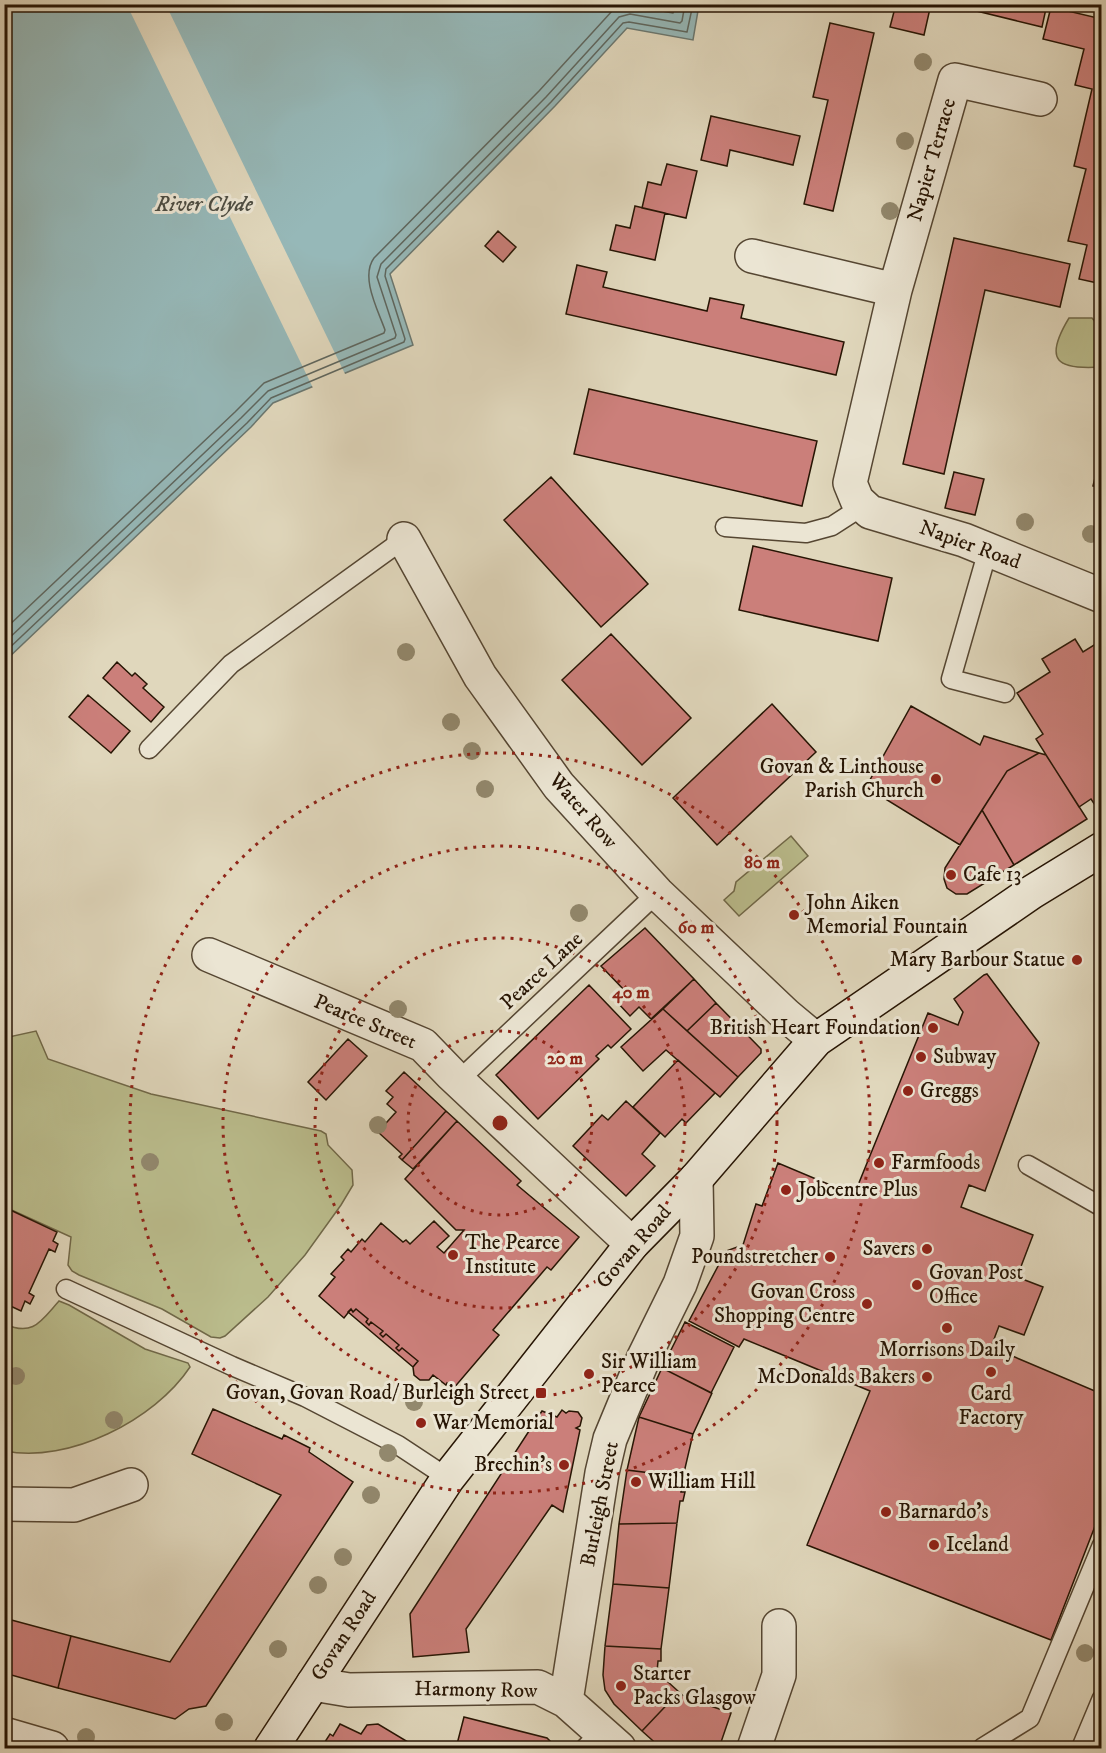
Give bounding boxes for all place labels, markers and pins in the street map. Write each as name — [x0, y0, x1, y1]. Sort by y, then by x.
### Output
place label: Govan & Linthouse Parish Church — [760, 754, 924, 804]
marker: Govan & Linthouse Parish Church — [929, 772, 943, 786]
place label: Cafe 13 — [963, 862, 1021, 888]
marker: Cafe 13 — [944, 868, 958, 882]
place label: John Aiken Memorial Fountain — [804, 890, 968, 940]
marker: John Aiken Memorial Fountain — [787, 908, 801, 922]
place label: Mary Barbour Statue — [890, 947, 1065, 973]
marker: Mary Barbour Statue — [1070, 953, 1084, 967]
place label: British Heart Foundation — [710, 1015, 921, 1041]
marker: British Heart Foundation — [926, 1021, 940, 1035]
place label: Subway — [933, 1044, 997, 1070]
marker: Subway — [914, 1050, 928, 1064]
place label: Greggs — [920, 1078, 979, 1104]
marker: Greggs — [901, 1084, 915, 1098]
centre of rings — [490, 1113, 510, 1133]
place label: Farmfoods — [891, 1150, 980, 1176]
marker: Farmfoods — [872, 1156, 886, 1170]
place label: Jobcentre Plus — [796, 1177, 918, 1203]
marker: Jobcentre Plus — [779, 1183, 793, 1197]
place label: The Pearce Institute — [465, 1230, 560, 1280]
place label: Savers — [862, 1236, 915, 1262]
marker: Savers — [920, 1242, 934, 1256]
place label: Poundstretcher — [691, 1244, 818, 1270]
marker: The Pearce Institute — [446, 1248, 460, 1262]
marker: Poundstretcher — [823, 1250, 837, 1264]
place label: Govan Post Office — [929, 1260, 1024, 1310]
marker: Govan Post Office — [910, 1278, 924, 1292]
place label: Govan Cross Shopping Centre — [714, 1279, 855, 1329]
marker: Govan Cross Shopping Centre — [860, 1297, 874, 1311]
marker: Morrisons Daily — [940, 1321, 954, 1335]
place label: Morrisons Daily — [879, 1337, 1016, 1363]
place label: Sir William Pearce — [601, 1349, 697, 1399]
place label: McDonalds Bakers — [757, 1364, 915, 1390]
marker: Card Factory — [984, 1365, 998, 1379]
marker: Sir William Pearce — [582, 1367, 596, 1381]
marker: McDonalds Bakers — [920, 1370, 934, 1384]
place label: Govan, Govan Road/ Burleigh Street — [226, 1380, 529, 1406]
place label: Card Factory — [959, 1381, 1024, 1431]
marker: Govan, Govan Road/ Burleigh Street — [534, 1386, 548, 1400]
place label: War Memorial — [432, 1410, 555, 1436]
marker: War Memorial — [414, 1416, 428, 1430]
place label: Brechin's — [474, 1452, 552, 1478]
marker: Brechin's — [557, 1458, 571, 1472]
place label: William Hill — [647, 1469, 756, 1495]
marker: William Hill — [629, 1475, 643, 1489]
place label: Barnardo's — [898, 1499, 988, 1525]
marker: Barnardo's — [879, 1505, 893, 1519]
place label: Iceland — [946, 1532, 1009, 1558]
marker: Iceland — [927, 1538, 941, 1552]
place label: Starter Packs Glasgow — [633, 1661, 756, 1711]
marker: Starter Packs Glasgow — [614, 1679, 628, 1693]

